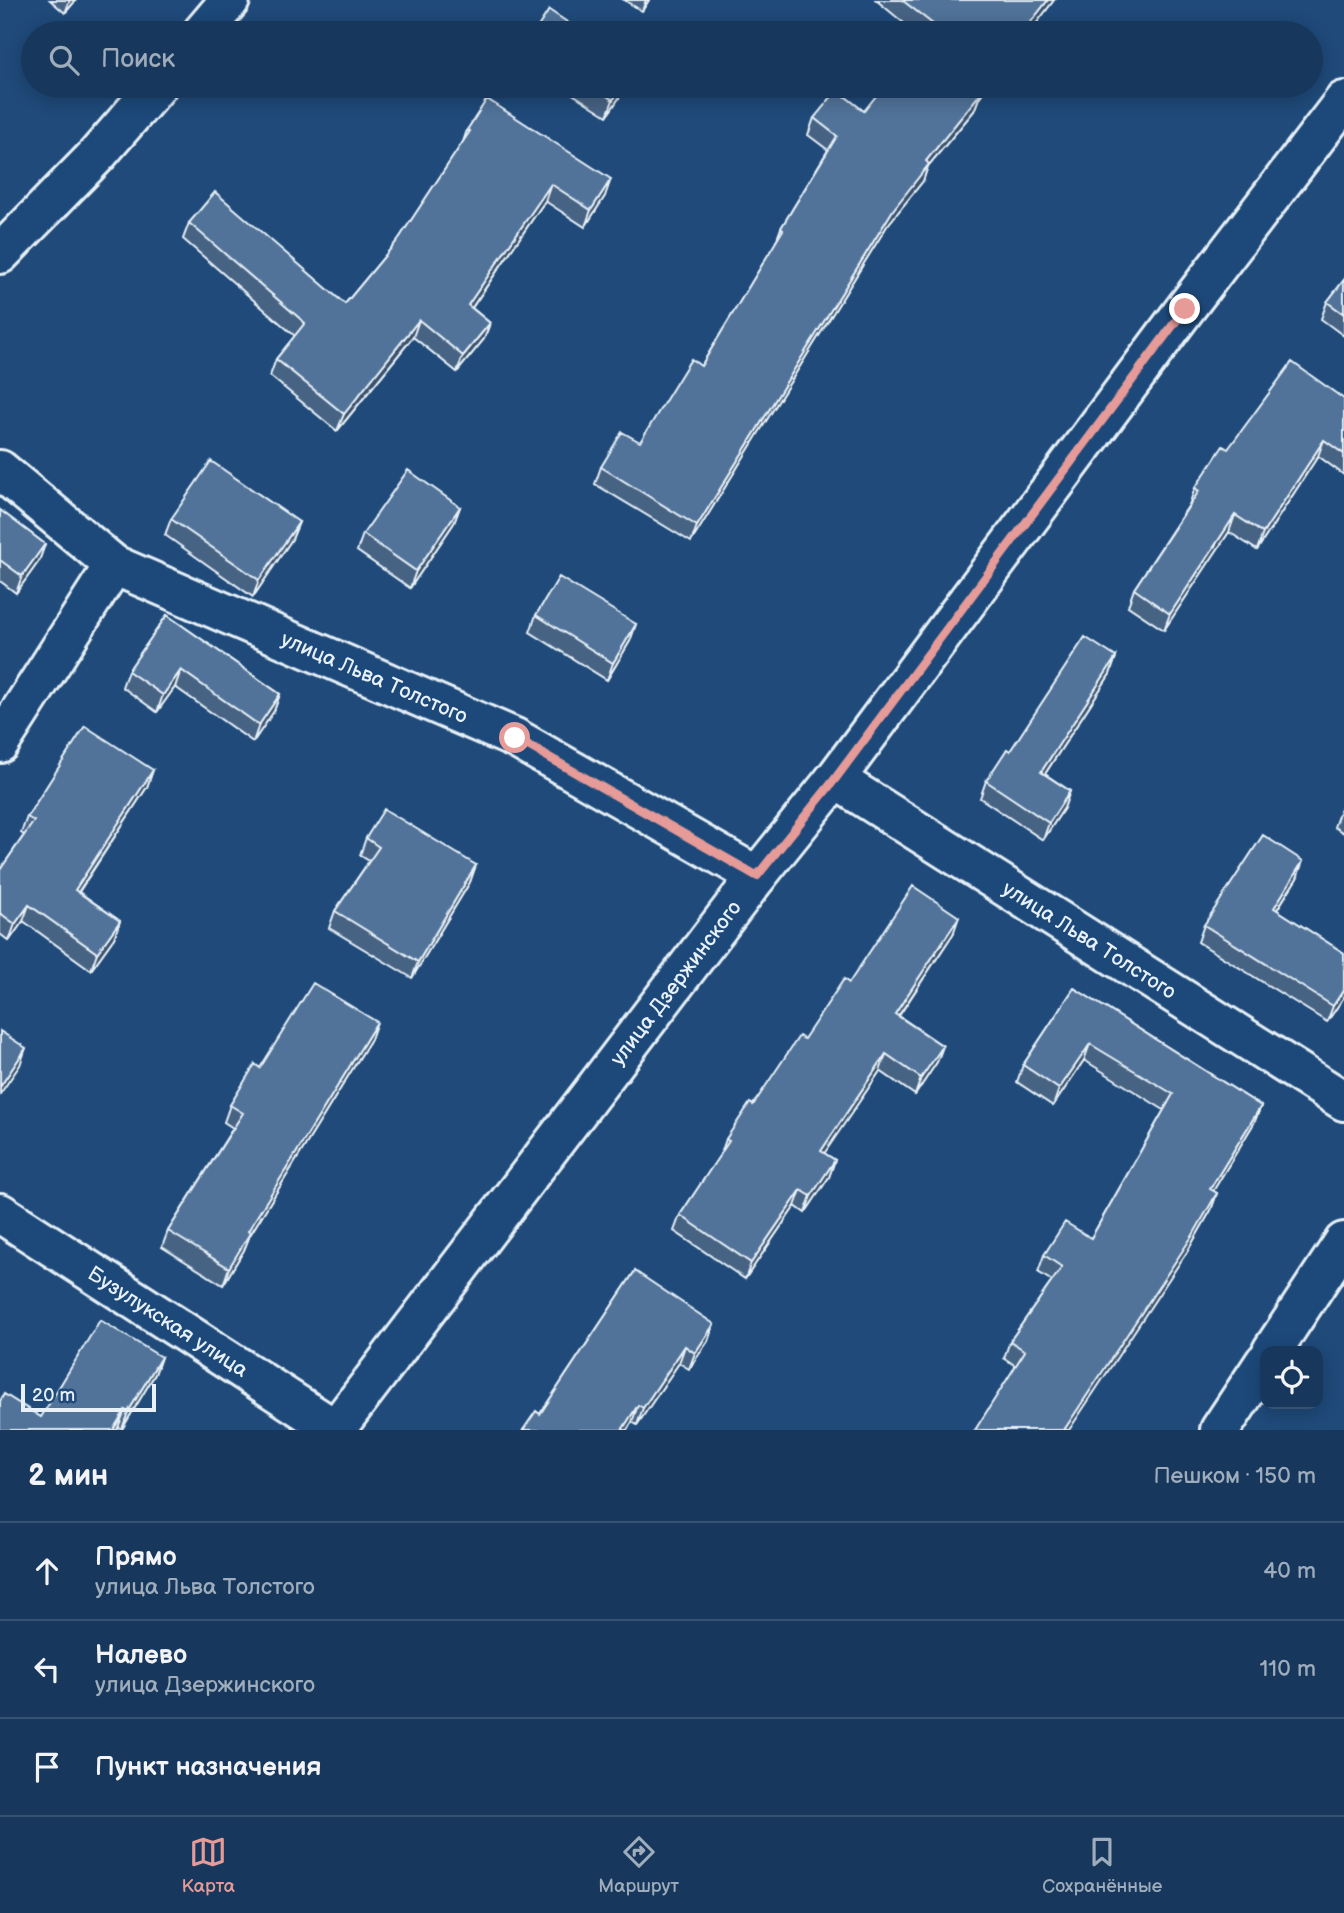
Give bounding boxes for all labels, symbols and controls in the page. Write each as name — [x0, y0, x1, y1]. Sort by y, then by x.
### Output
search box — [21, 21, 1323, 98]
icon: search — [45, 41, 83, 79]
text: Поиск — [101, 44, 175, 75]
route end — [1169, 293, 1200, 324]
street label: улица Льва Толстого — [277, 627, 471, 729]
route start — [499, 722, 530, 753]
street label: улица Льва Толстого — [998, 876, 1181, 1005]
street label: улица Дзержинского — [605, 896, 747, 1071]
street label: Бузулукская улица — [83, 1261, 253, 1383]
map controls — [1260, 1346, 1323, 1409]
button: locate — [1260, 1346, 1323, 1409]
scale bar — [21, 1381, 156, 1413]
text: 20 m — [32, 1384, 75, 1407]
text: 2 мин — [28, 1458, 108, 1494]
text: Пешком · 150 m — [1153, 1462, 1316, 1490]
text: Прямо — [95, 1542, 177, 1573]
icon: ahead — [28, 1552, 66, 1590]
text: 40 m — [1263, 1557, 1316, 1585]
text: улица Льва Толстого — [95, 1573, 315, 1601]
text: Налево — [95, 1640, 187, 1671]
icon: left — [28, 1650, 66, 1688]
text: 110 m — [1259, 1655, 1316, 1683]
text: улица Дзержинского — [95, 1671, 315, 1699]
icon: arrive — [28, 1748, 66, 1786]
text: Пункт назначения — [95, 1752, 321, 1783]
tab: Карта — [182, 1833, 235, 1898]
tab: Маршрут — [598, 1833, 679, 1898]
tab: Сохранённые — [1042, 1833, 1162, 1898]

